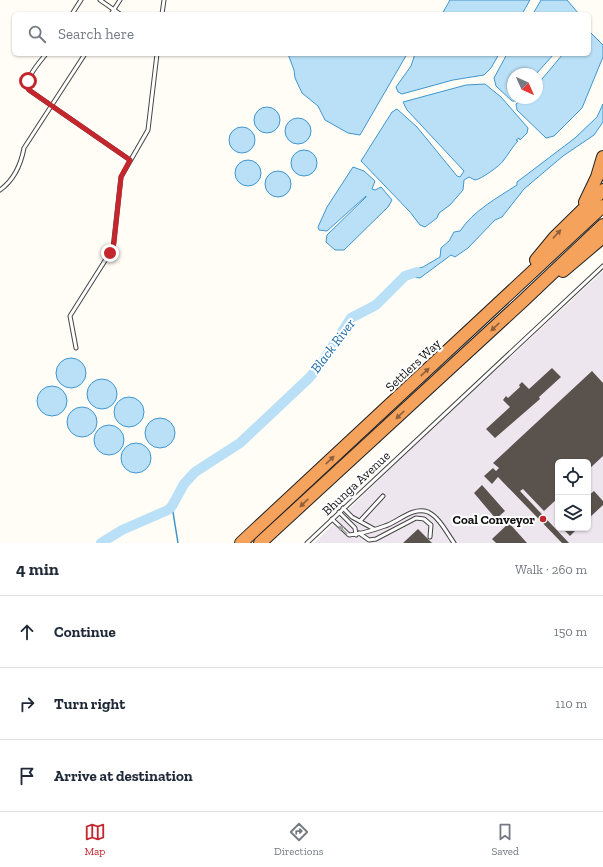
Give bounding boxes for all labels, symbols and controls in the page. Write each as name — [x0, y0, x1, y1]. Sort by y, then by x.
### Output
search box — [12, 12, 591, 56]
icon: search — [26, 23, 48, 45]
text: Search here — [58, 25, 134, 43]
north arrow — [507, 68, 543, 104]
route start — [19, 72, 37, 90]
one-way arrow — [553, 229, 562, 239]
route end — [101, 244, 119, 262]
water label: Black River — [307, 315, 359, 376]
one-way arrow — [490, 322, 501, 331]
street label: Settlers Way — [382, 335, 444, 394]
one-way arrow — [420, 368, 431, 377]
one-way arrow — [395, 410, 405, 419]
street label: Bhunga Avenue — [319, 448, 393, 518]
one-way arrow — [325, 456, 335, 465]
map controls — [555, 459, 591, 531]
button: locate — [555, 459, 591, 495]
button: layers — [555, 495, 591, 531]
one-way arrow — [299, 498, 309, 507]
place label: Coal Conveyor — [453, 512, 535, 527]
marker: Coal Conveyor — [538, 514, 548, 524]
one-way arrow — [338, 525, 348, 535]
text: 4 min — [16, 559, 59, 579]
text: Walk · 260 m — [515, 562, 587, 577]
icon: ahead — [16, 621, 38, 643]
text: Continue — [54, 623, 116, 641]
text: 150 m — [554, 624, 587, 639]
icon: right — [16, 693, 38, 715]
text: Turn right — [54, 695, 125, 713]
text: 110 m — [555, 696, 587, 711]
icon: arrive — [16, 765, 38, 787]
text: Arrive at destination — [54, 767, 193, 785]
tab: Map — [84, 821, 106, 858]
tab: Directions — [274, 821, 324, 858]
tab: Saved — [491, 821, 519, 858]

